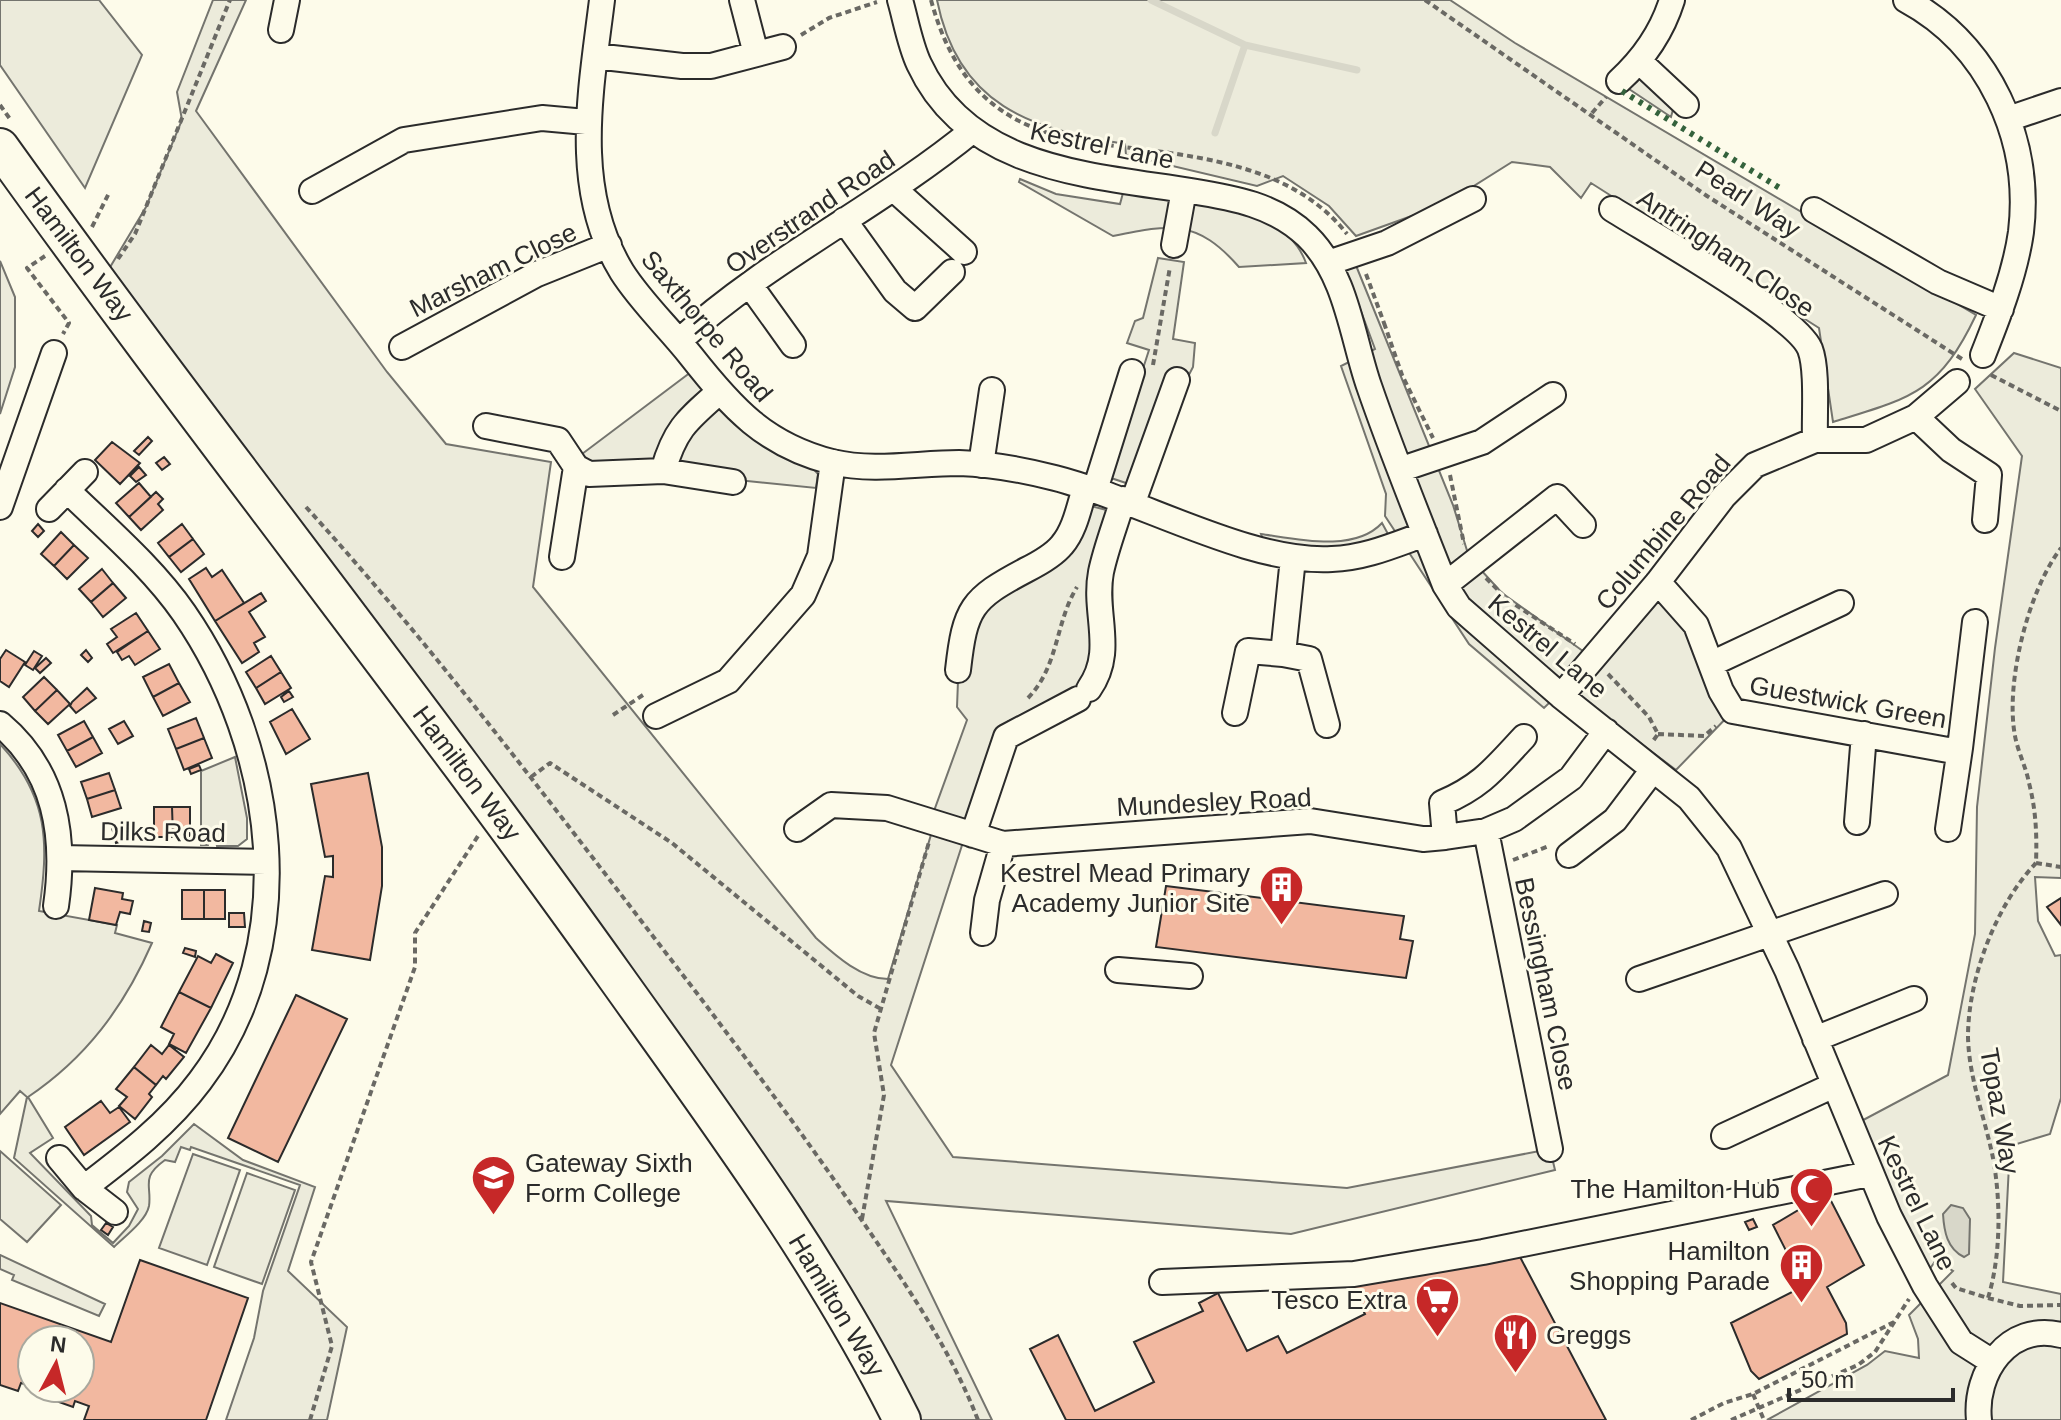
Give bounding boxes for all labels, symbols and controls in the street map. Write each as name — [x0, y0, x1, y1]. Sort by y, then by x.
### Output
street label: Kestrel Lane — [1027, 115, 1177, 175]
street label: Overstrand Road — [720, 144, 900, 280]
street label: Pearl Way — [1690, 154, 1806, 244]
street label: Hamilton Way — [19, 181, 139, 327]
street label: Antringham Close — [1632, 183, 1820, 323]
street label: Marsham Close — [405, 217, 581, 323]
street label: Saxthorpe Road — [635, 244, 779, 408]
street label: Columbine Road — [1589, 448, 1737, 616]
street label: Kestrel Lane — [1482, 588, 1614, 704]
street label: Guestwick Green — [1747, 670, 1949, 734]
street label: Hamilton Way — [407, 700, 527, 846]
street label: Mundesley Road — [1116, 782, 1312, 822]
street label: Dilks Road — [100, 816, 226, 848]
place label: Kestrel Mead Primary Academy Junior Site — [1000, 858, 1250, 918]
building icon: Kestrel Mead Primary Academy Junior Site — [1257, 864, 1305, 927]
street label: Bessingham Close — [1509, 875, 1583, 1093]
street label: Topaz Way — [1974, 1046, 2026, 1176]
street label: Kestrel Lane — [1872, 1131, 1962, 1275]
place label: Gateway Sixth Form College — [525, 1148, 693, 1208]
school or university icon: Gateway Sixth Form College — [470, 1154, 518, 1217]
mosque icon: The Hamilton Hub — [1787, 1165, 1835, 1228]
place label: The Hamilton Hub — [1570, 1174, 1780, 1204]
street label: Hamilton Way — [783, 1228, 891, 1382]
place label: Hamilton Shopping Parade — [1569, 1236, 1770, 1296]
building icon: Hamilton Shopping Parade — [1777, 1242, 1825, 1305]
supermarket icon: Tesco Extra — [1414, 1276, 1462, 1339]
place label: Tesco Extra — [1271, 1285, 1408, 1315]
restaurant icon: Greggs — [1491, 1311, 1539, 1374]
place label: Greggs — [1546, 1320, 1631, 1350]
north arrow — [16, 1324, 96, 1404]
text: N — [49, 1331, 68, 1358]
scale bar — [1789, 1352, 1953, 1402]
text: 50 m — [1801, 1366, 1854, 1393]

